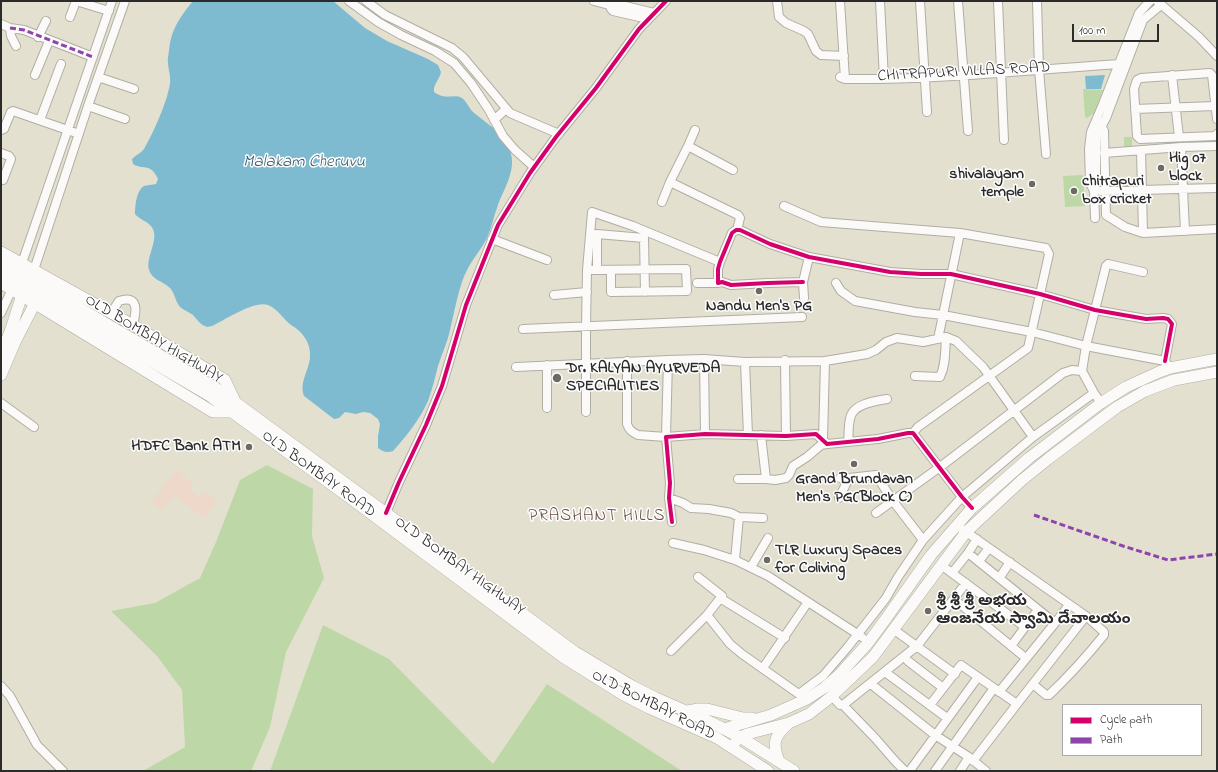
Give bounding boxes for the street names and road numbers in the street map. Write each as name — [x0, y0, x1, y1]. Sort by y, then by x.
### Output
street label: CHITRAPURI VILLAS ROAD — [877, 59, 1051, 87]
street label: OLD BOMBAY HIGHWAY — [81, 291, 225, 389]
street label: OLD BOMBAY ROAD — [257, 427, 379, 523]
street label: OLD BOMBAY HIGHWAY — [390, 513, 528, 621]
street label: OLD BOMBAY ROAD — [588, 667, 718, 745]

